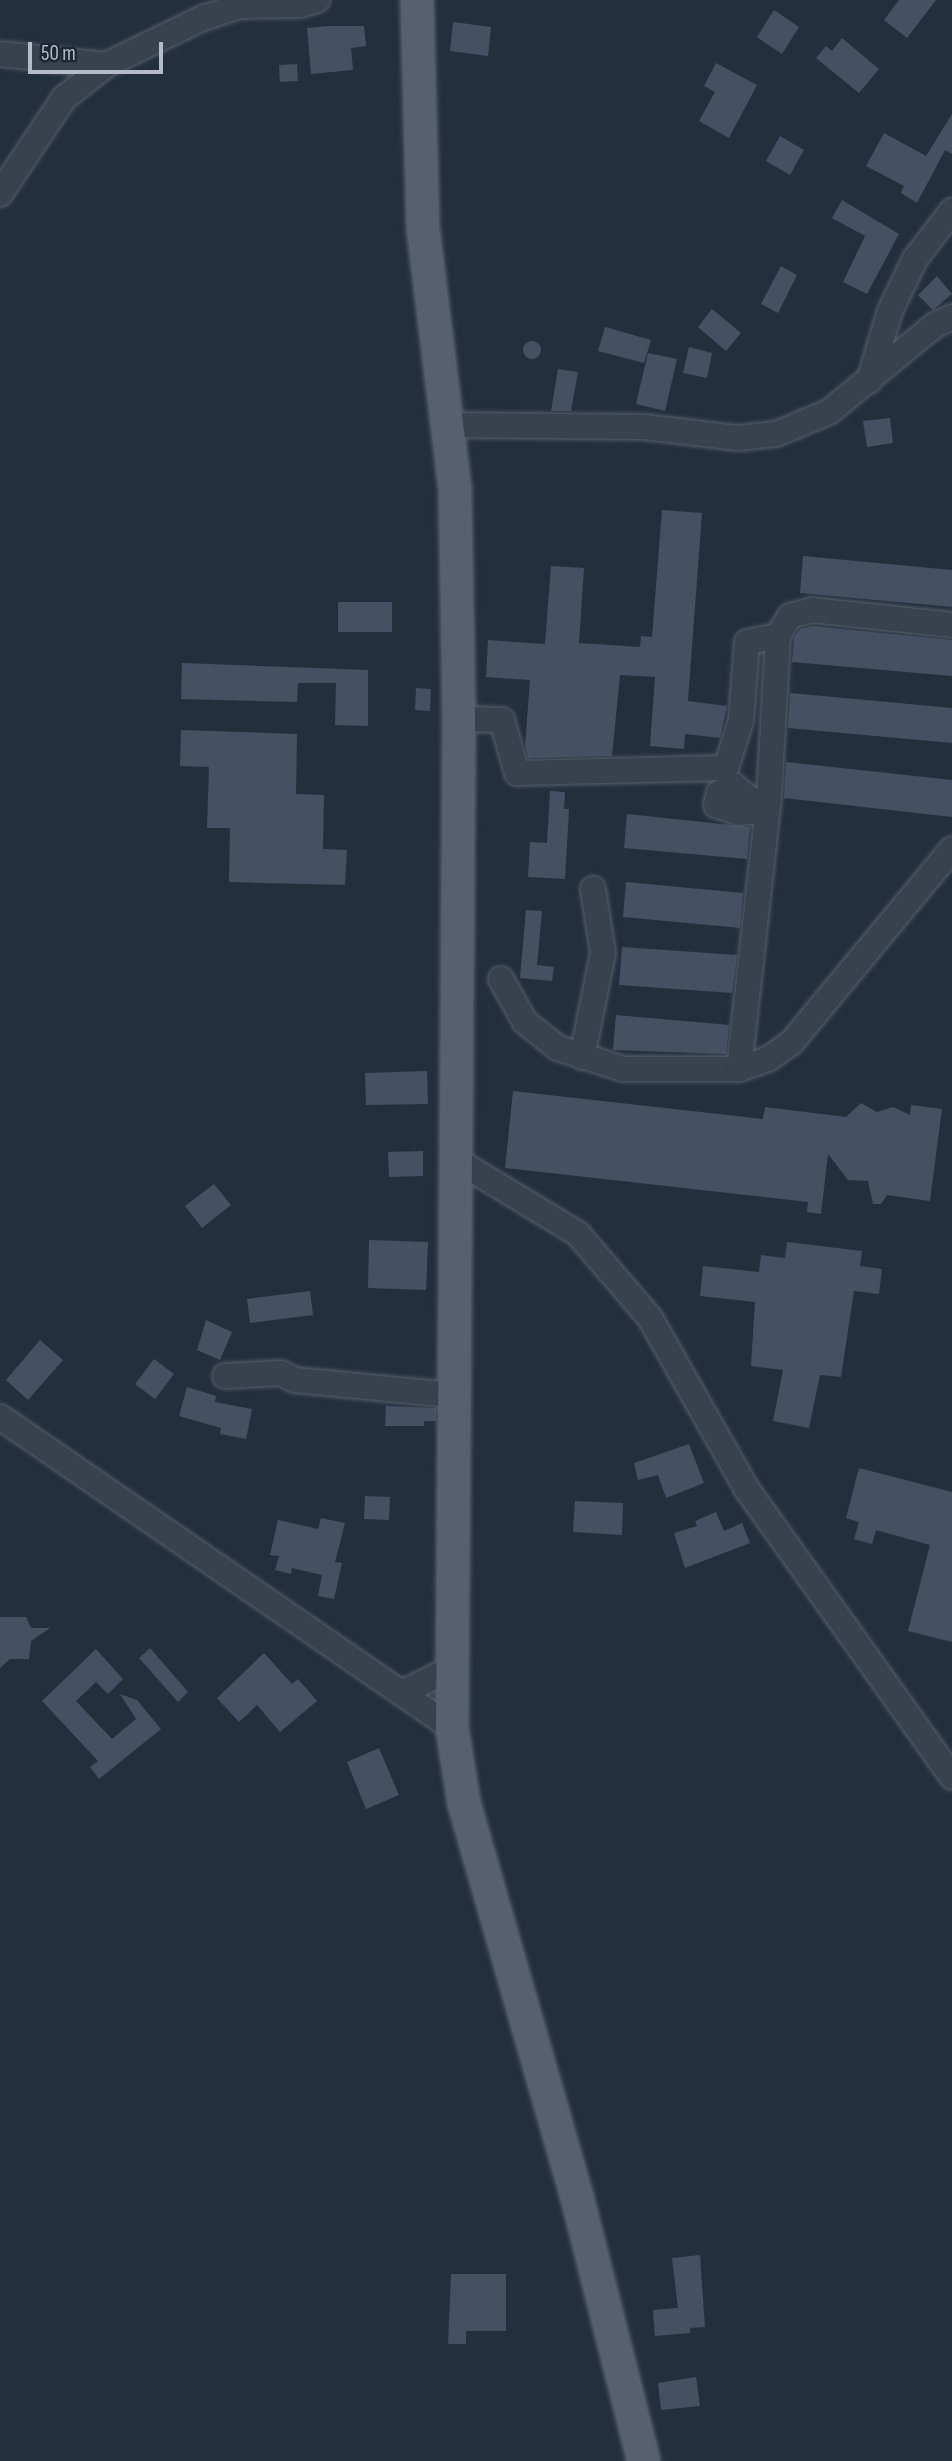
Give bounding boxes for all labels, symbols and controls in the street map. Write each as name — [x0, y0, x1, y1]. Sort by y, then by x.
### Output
scale bar — [32, 28, 166, 72]
text: 50 m — [41, 41, 76, 66]

